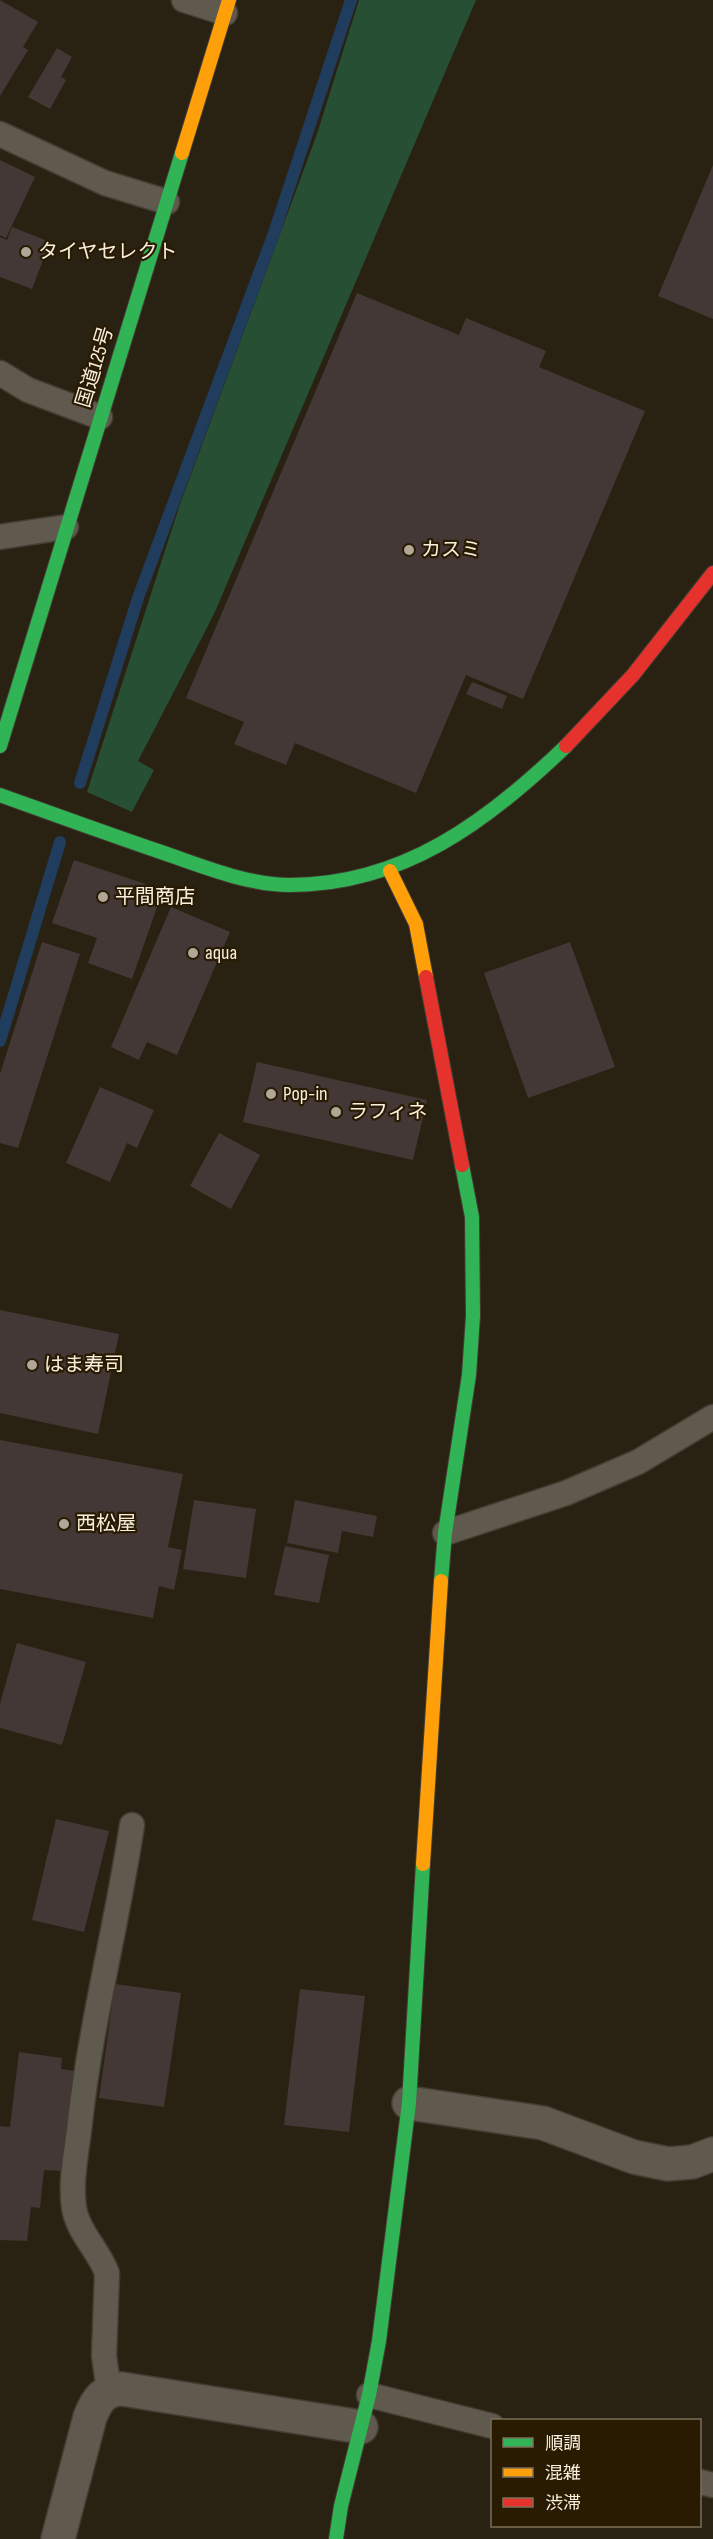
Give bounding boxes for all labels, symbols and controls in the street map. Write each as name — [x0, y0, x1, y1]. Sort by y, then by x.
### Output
place label: タイヤセレクト — [38, 240, 177, 264]
marker: タイヤセレクト — [19, 245, 33, 259]
street label: 国道125号 — [71, 324, 119, 410]
place label: カスミ — [421, 538, 481, 562]
marker: カスミ — [402, 543, 416, 557]
place label: 平間商店 — [115, 885, 195, 909]
marker: 平間商店 — [96, 890, 110, 904]
place label: aqua — [205, 941, 237, 965]
marker: aqua — [186, 946, 200, 960]
place label: Pop-in — [283, 1082, 328, 1106]
marker: Pop-in — [264, 1087, 278, 1101]
place label: ラフィネ — [348, 1100, 428, 1124]
marker: ラフィネ — [329, 1105, 343, 1119]
place label: はま寿司 — [44, 1353, 124, 1377]
marker: はま寿司 — [25, 1358, 39, 1372]
place label: 西松屋 — [76, 1512, 136, 1536]
marker: 西松屋 — [57, 1517, 71, 1531]
legend — [491, 2419, 701, 2527]
text: 順調 — [545, 2433, 581, 2454]
text: 混雑 — [545, 2463, 581, 2484]
text: 渋滞 — [545, 2493, 581, 2514]

